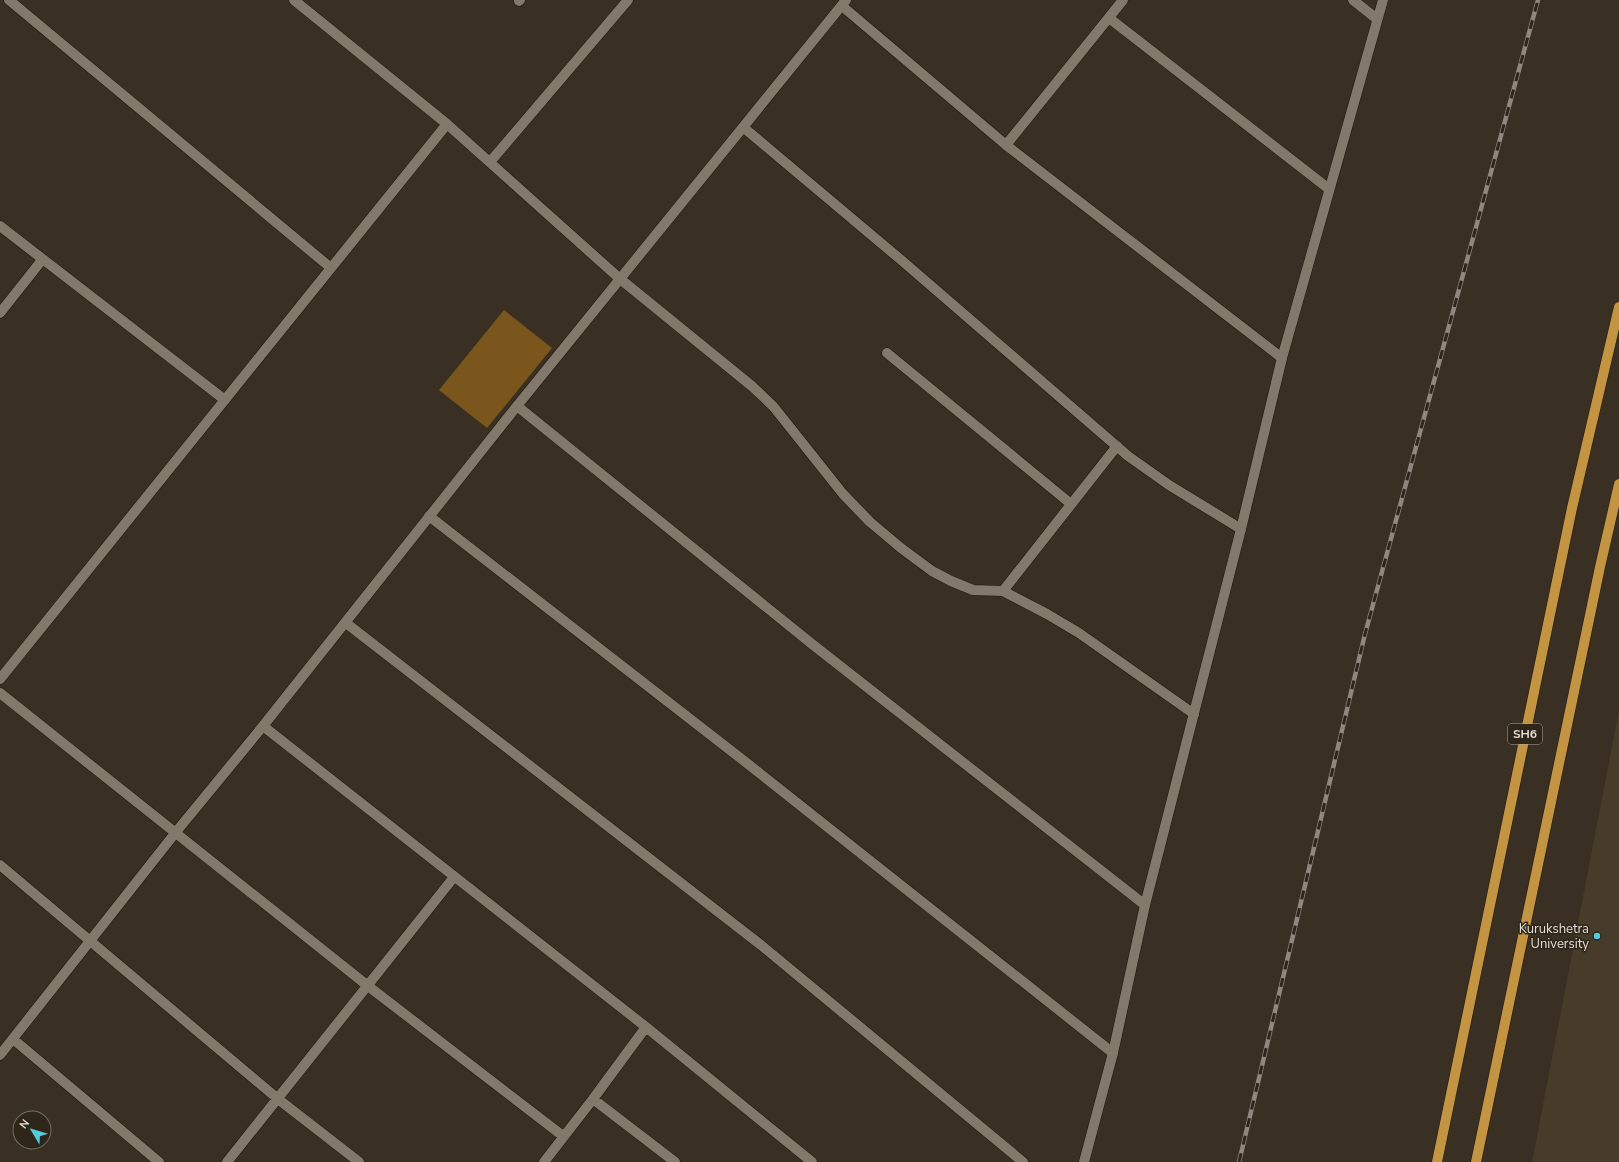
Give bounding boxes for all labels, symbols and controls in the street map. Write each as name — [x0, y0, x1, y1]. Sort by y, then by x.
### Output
road number: SH6 — [1508, 724, 1542, 744]
place label: Kurukshetra University — [1519, 920, 1589, 953]
marker: Kurukshetra University — [1592, 931, 1602, 941]
north arrow — [12, 1110, 52, 1150]
text: N — [16, 1116, 33, 1132]

